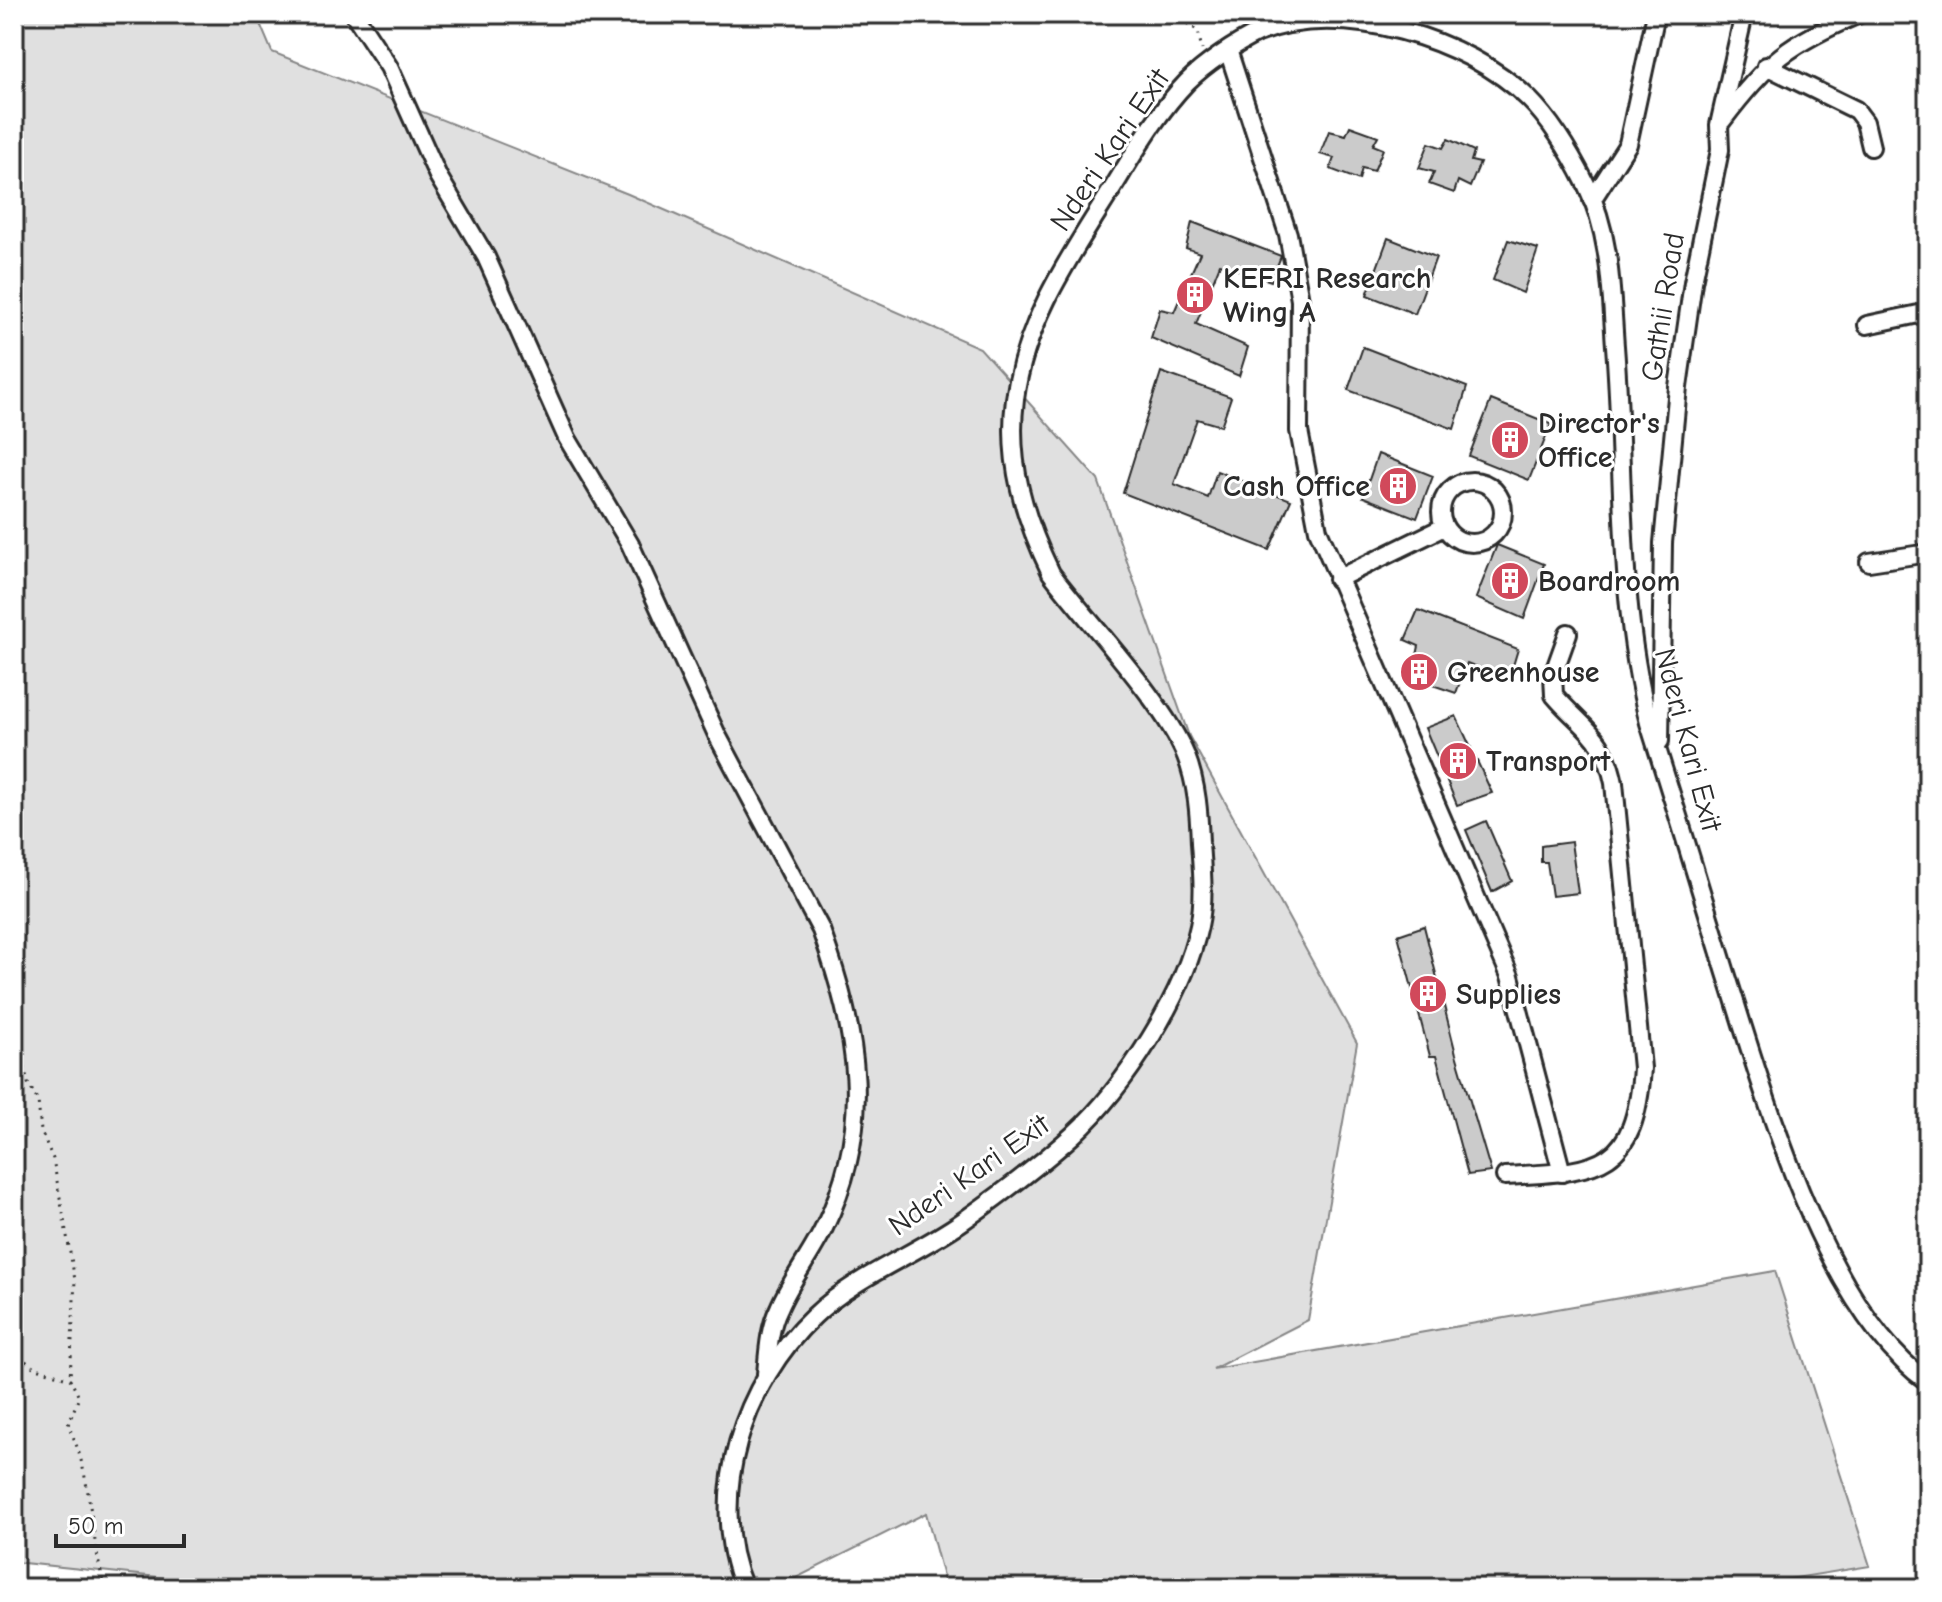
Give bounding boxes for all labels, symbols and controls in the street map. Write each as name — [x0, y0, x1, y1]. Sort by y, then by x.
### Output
street label: Nderi Kari Exit — [1043, 61, 1178, 238]
street label: Gathii Road — [1634, 230, 1692, 384]
place label: KEFRI Research Wing A — [1223, 261, 1432, 330]
building icon: KEFRI Research Wing A — [1174, 274, 1216, 316]
place label: Director's Office — [1538, 406, 1660, 475]
building icon: Director's Office — [1489, 419, 1531, 461]
building icon: Cash Office — [1377, 465, 1419, 507]
place label: Cash Office — [1223, 469, 1370, 504]
building icon: Boardroom — [1489, 560, 1531, 602]
place label: Boardroom — [1538, 564, 1681, 599]
street label: Nderi Kari Exit — [1647, 645, 1730, 837]
building icon: Greenhouse — [1398, 651, 1440, 693]
place label: Greenhouse — [1447, 655, 1600, 690]
building icon: Transport — [1437, 740, 1479, 782]
place label: Transport — [1486, 744, 1611, 779]
building icon: Supplies — [1407, 973, 1449, 1015]
place label: Supplies — [1456, 977, 1561, 1012]
street label: Nderi Kari Exit — [882, 1106, 1057, 1243]
scale bar — [56, 1498, 184, 1548]
text: 50 m — [68, 1512, 124, 1540]

